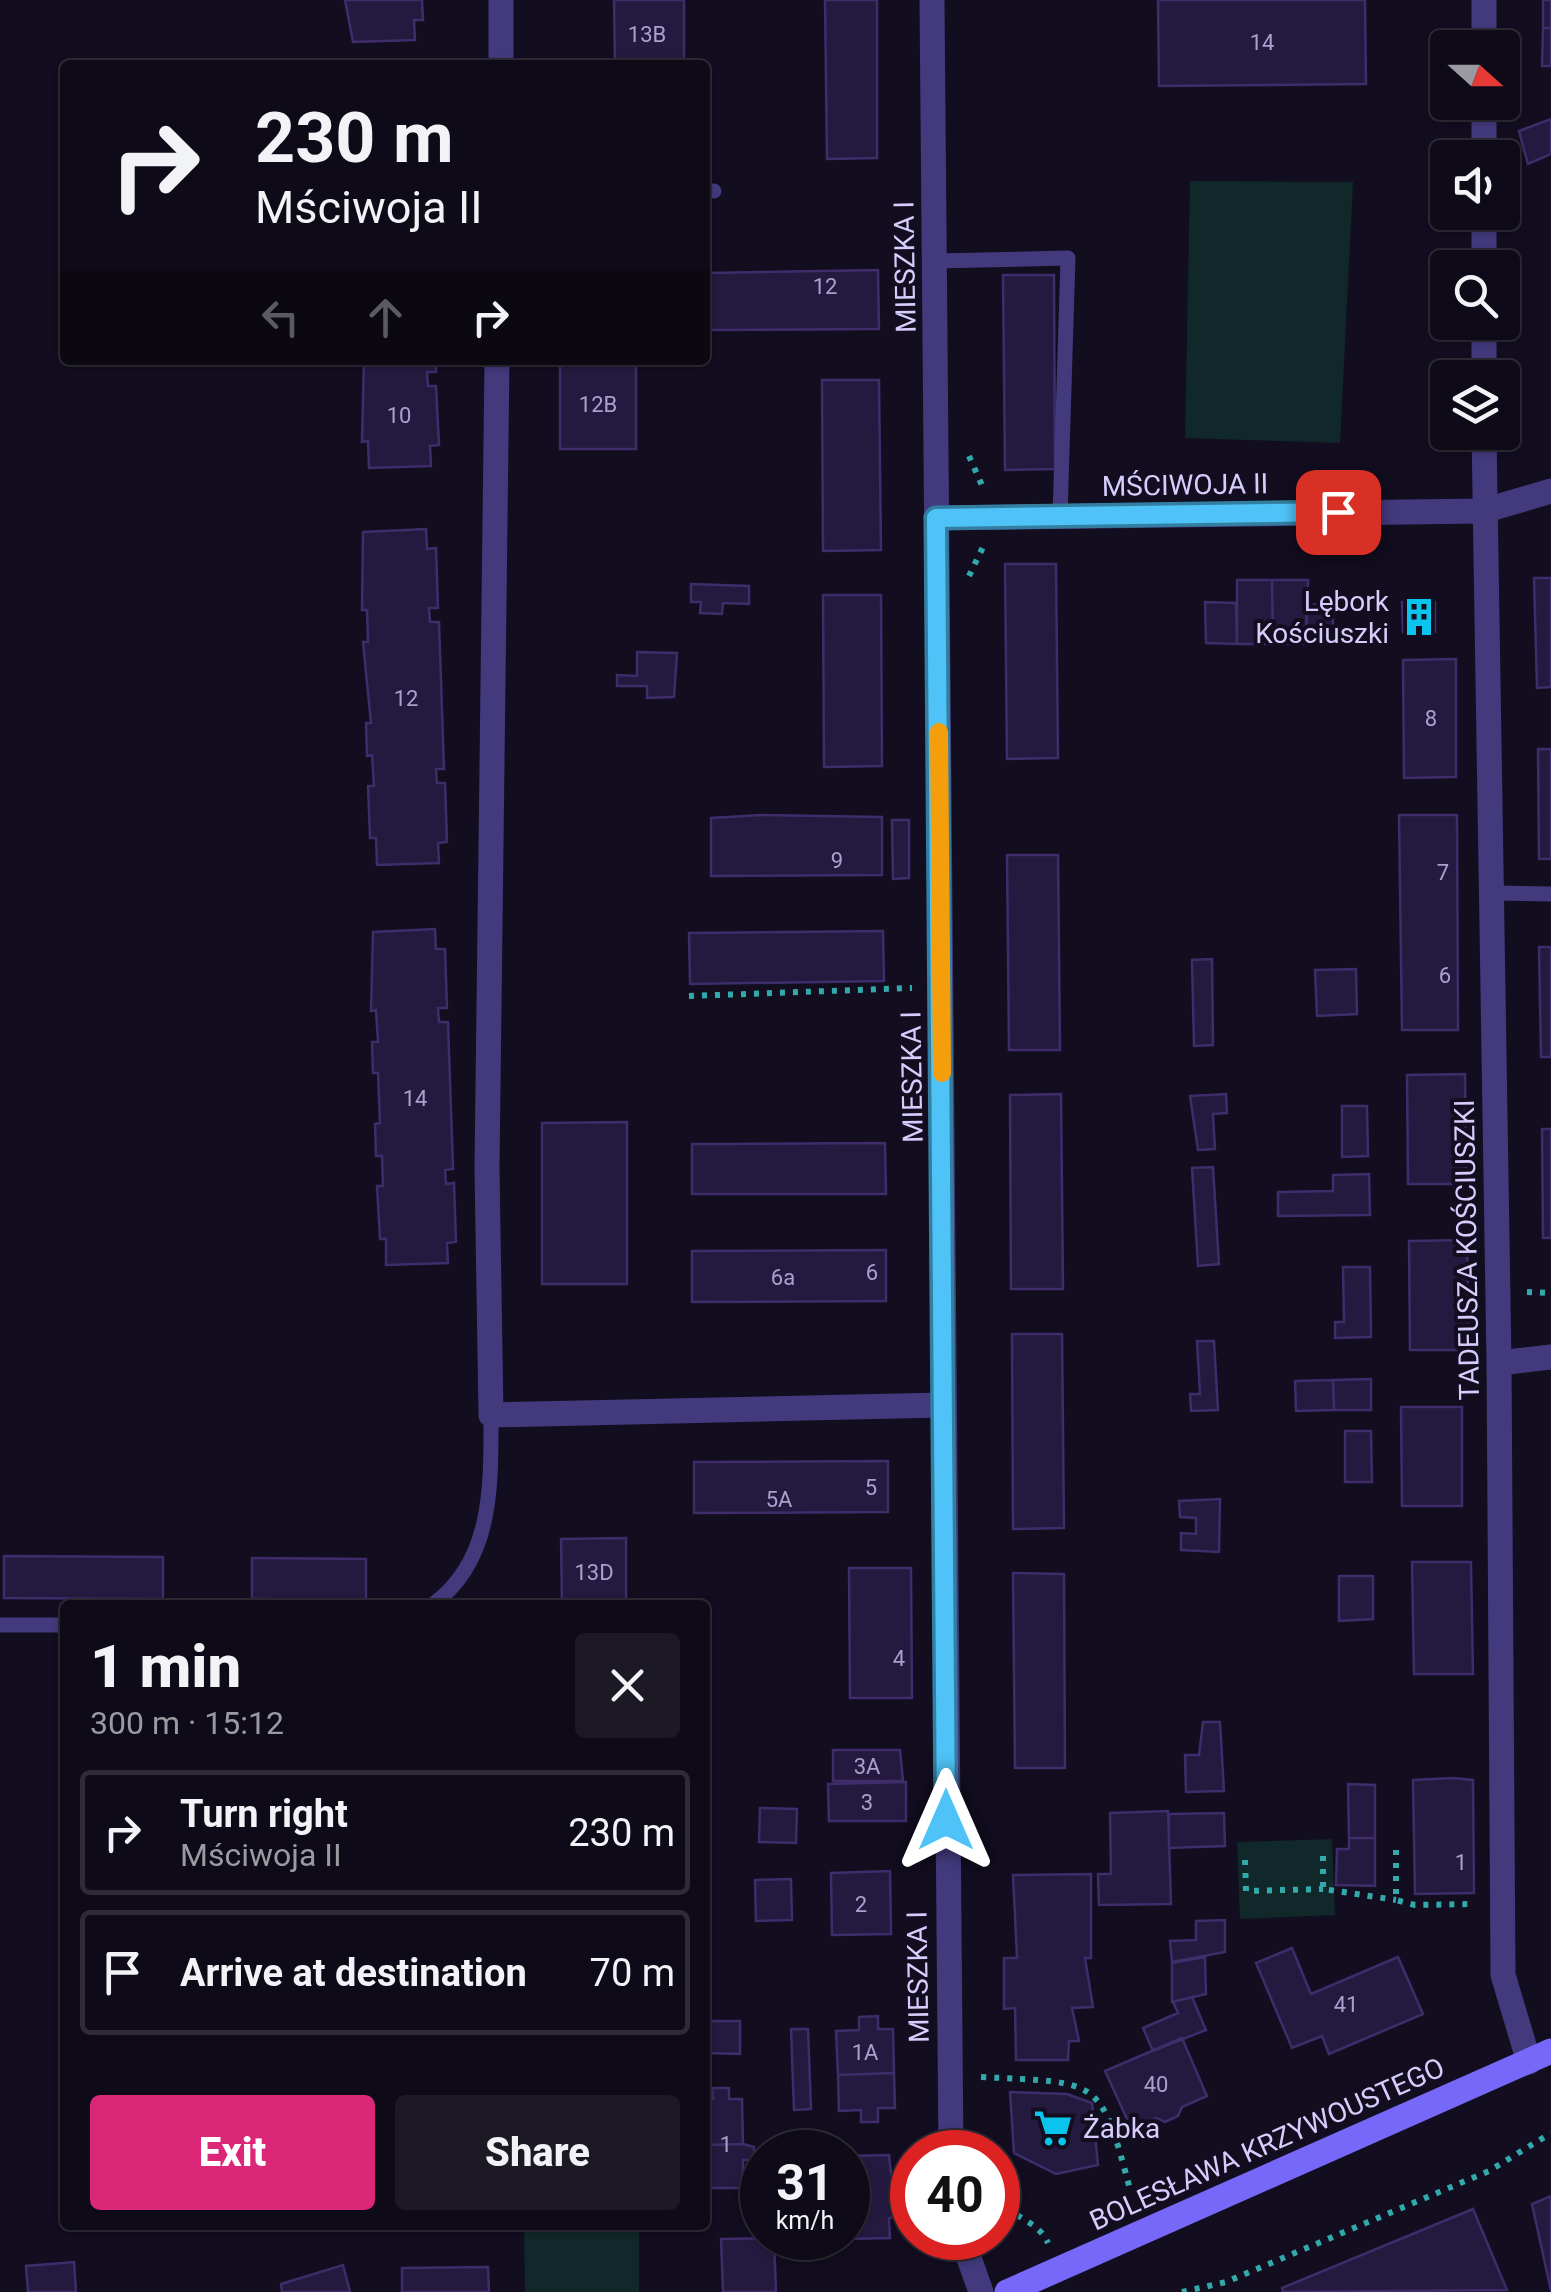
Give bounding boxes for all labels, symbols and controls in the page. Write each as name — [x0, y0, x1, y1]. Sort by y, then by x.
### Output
house number: 13B — [628, 22, 666, 47]
house number: 14 — [1250, 30, 1274, 55]
north arrow — [1430, 30, 1520, 120]
map controls — [1430, 30, 1520, 450]
text: 230 m — [255, 97, 454, 179]
icon: right — [90, 100, 220, 230]
button: sound — [1430, 140, 1520, 230]
text: Mściwoja II — [255, 181, 482, 234]
street label: MIESZKA I — [887, 201, 923, 333]
button: search — [1430, 250, 1520, 340]
house number: 12 — [813, 274, 837, 299]
icon: left — [253, 290, 308, 345]
icon: ahead — [358, 290, 413, 345]
icon: right — [463, 290, 518, 345]
button: layers — [1430, 360, 1520, 450]
house number: 12B — [579, 392, 617, 417]
house number: 10 — [387, 403, 411, 428]
street label: MŚCIWOJA II — [1101, 467, 1269, 503]
pin — [1296, 470, 1381, 555]
icon: arrive — [1311, 485, 1366, 540]
place label: Lębork Kościuszki — [1255, 585, 1390, 650]
building icon: Lębork Kościuszki — [1398, 596, 1440, 638]
house number: 12 — [394, 686, 418, 711]
house number: 8 — [1425, 706, 1437, 731]
house number: 9 — [831, 848, 843, 873]
house number: 7 — [1437, 860, 1449, 885]
house number: 6 — [1439, 963, 1451, 988]
street label: MIESZKA I — [894, 1011, 930, 1143]
house number: 14 — [403, 1086, 427, 1111]
street label: TADEUSZA KOŚCIUSZKI — [1448, 1099, 1486, 1401]
house number: 6 — [866, 1260, 878, 1285]
house number: 6a — [771, 1265, 795, 1290]
house number: 5 — [865, 1475, 877, 1500]
house number: 5A — [766, 1487, 793, 1512]
house number: 13D — [574, 1560, 614, 1585]
text: 1 min — [90, 1631, 241, 1702]
button: close — [575, 1633, 680, 1738]
house number: 4 — [893, 1646, 905, 1671]
text: 300 m · 15:12 — [90, 1704, 284, 1742]
house number: 3A — [854, 1754, 881, 1779]
position arrow — [894, 1768, 998, 1872]
house number: 3 — [861, 1790, 873, 1815]
text: Turn right — [180, 1792, 348, 1836]
icon: right — [95, 1805, 150, 1860]
text: 230 m — [568, 1811, 675, 1855]
text: Mściwoja II — [180, 1836, 342, 1874]
house number: 1 — [1455, 1850, 1467, 1875]
house number: 2 — [855, 1892, 867, 1917]
street label: MIESZKA I — [900, 1911, 936, 2043]
icon: arrive — [95, 1945, 150, 2000]
text: Arrive at destination — [180, 1951, 527, 1995]
text: 70 m — [590, 1951, 675, 1995]
house number: 41 — [1334, 1992, 1358, 2017]
house number: 1A — [852, 2040, 879, 2065]
street label: BOLESŁAWA KRZYWOUSTEGO — [1085, 2051, 1449, 2237]
house number: 40 — [1144, 2072, 1168, 2097]
button: Exit — [90, 2095, 375, 2210]
button: Share — [395, 2095, 680, 2210]
supermarket icon: Żabka — [1032, 2107, 1074, 2149]
place label: Żabka — [1083, 2112, 1160, 2145]
speed limit sign: 40 — [890, 2130, 1020, 2260]
house number: 1 — [720, 2132, 732, 2157]
text: 31 — [776, 2154, 834, 2212]
text: km/h — [776, 2206, 834, 2235]

